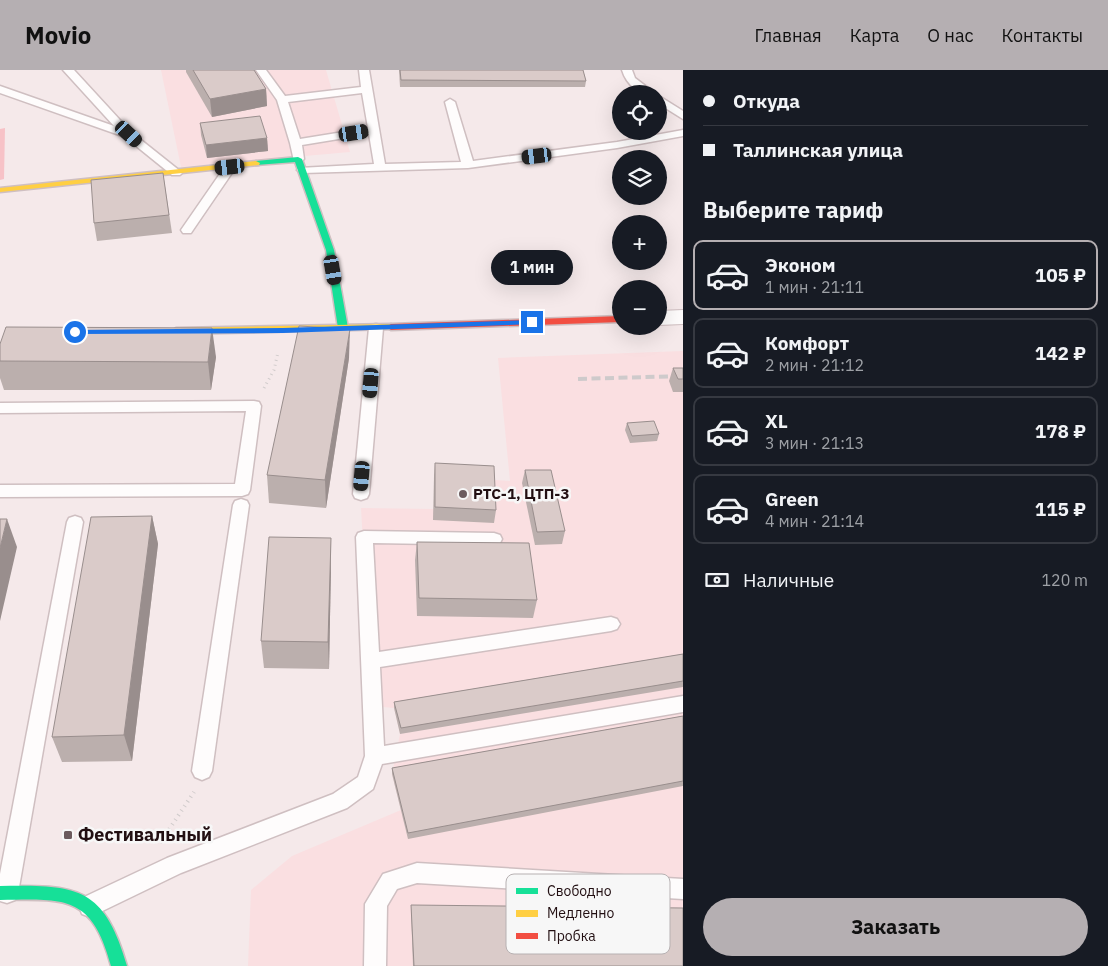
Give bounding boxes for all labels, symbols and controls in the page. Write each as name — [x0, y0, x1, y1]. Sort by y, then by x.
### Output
text: Movio — [25, 19, 91, 51]
text: Главная — [754, 24, 822, 47]
text: Карта — [850, 24, 899, 47]
text: О нас — [927, 24, 974, 47]
text: Контакты — [1002, 24, 1083, 47]
map controls — [612, 85, 667, 335]
button: locate — [612, 85, 667, 140]
text: Откуда — [733, 89, 800, 113]
car — [112, 118, 145, 150]
car — [338, 123, 369, 143]
text: Таллинская улица — [733, 138, 903, 162]
car — [521, 147, 552, 165]
button: layers — [612, 150, 667, 205]
car — [214, 158, 245, 176]
text: Выберите тариф — [703, 195, 883, 224]
button: + — [612, 215, 667, 270]
callout: 1 мин — [491, 250, 573, 284]
icon: car — [705, 253, 750, 298]
text: Эконом — [765, 253, 836, 277]
car — [323, 254, 342, 286]
text: 1 мин — [510, 257, 554, 277]
text: 105 ₽ — [1035, 263, 1086, 287]
text: 1 мин · 21:11 — [765, 277, 864, 297]
button: − — [612, 280, 667, 335]
route end — [521, 311, 543, 333]
route start — [64, 321, 86, 343]
icon: car — [705, 331, 750, 376]
text: Комфорт — [765, 331, 849, 355]
text: 142 ₽ — [1035, 341, 1086, 365]
text: 2 мин · 21:12 — [765, 355, 864, 375]
car — [362, 367, 379, 399]
icon: car — [705, 409, 750, 454]
text: XL — [765, 409, 788, 433]
text: 178 ₽ — [1035, 419, 1086, 443]
text: 3 мин · 21:13 — [765, 433, 864, 453]
car — [353, 460, 370, 492]
place label: РТС-1, ЦТП-3 — [473, 484, 569, 503]
icon: car — [705, 487, 750, 532]
text: Green — [765, 487, 819, 511]
marker: РТС-1, ЦТП-3 — [457, 488, 469, 500]
text: 115 ₽ — [1035, 497, 1086, 521]
text: 4 мин · 21:14 — [765, 511, 864, 531]
icon: cash — [703, 566, 731, 594]
text: Наличные — [743, 568, 834, 592]
text: 120 m — [1041, 570, 1088, 590]
place label: Фестивальный — [78, 823, 212, 846]
marker: Фестивальный — [62, 829, 74, 841]
legend — [506, 874, 670, 954]
text: Свободно — [547, 882, 612, 900]
button: Заказать — [703, 898, 1088, 956]
text: Медленно — [547, 904, 615, 922]
text: Пробка — [547, 927, 596, 945]

